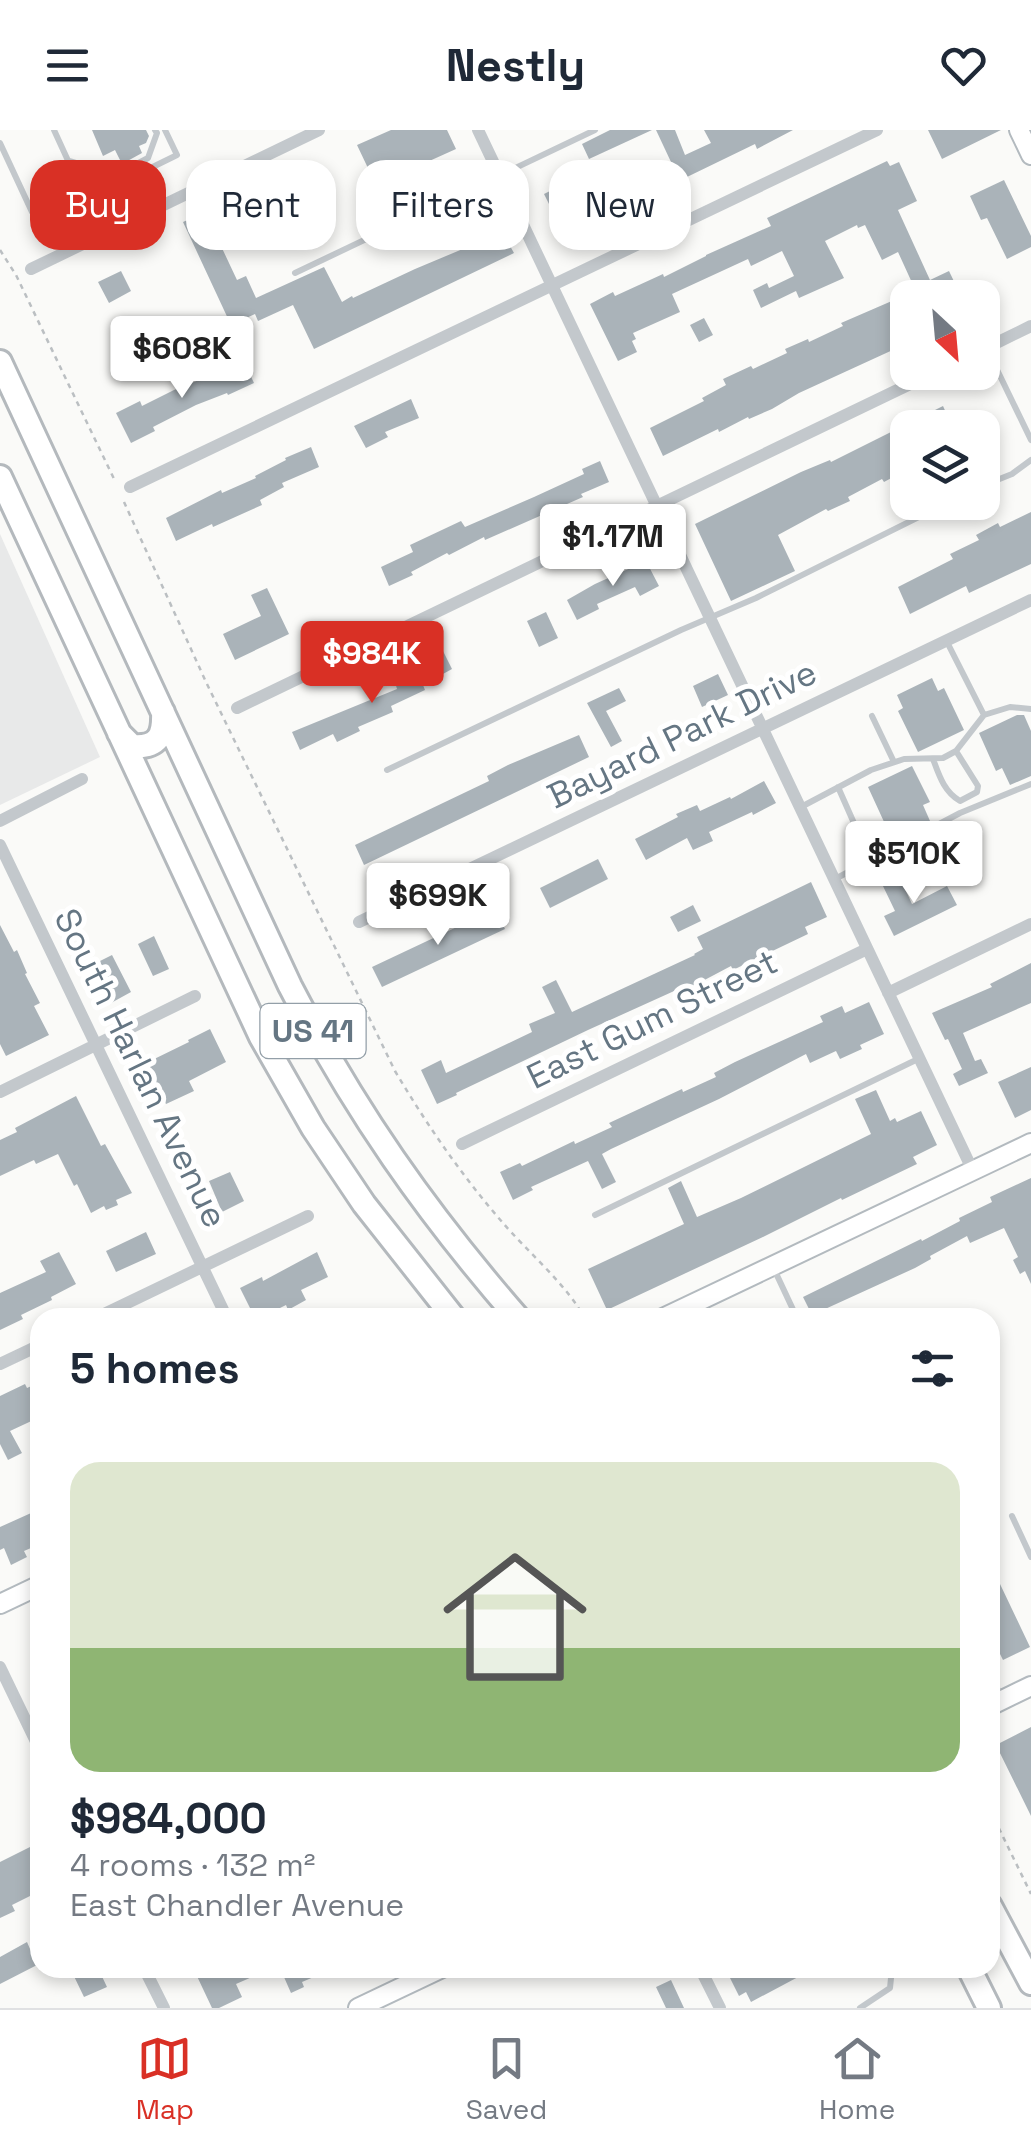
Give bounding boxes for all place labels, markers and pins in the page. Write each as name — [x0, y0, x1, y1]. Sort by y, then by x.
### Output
pin: $608K — [112, 316, 252, 401]
pin: $1.17M — [532, 504, 694, 589]
pin: $984K — [302, 621, 442, 706]
pin: $510K — [844, 821, 984, 906]
pin: $699K — [368, 863, 508, 948]

